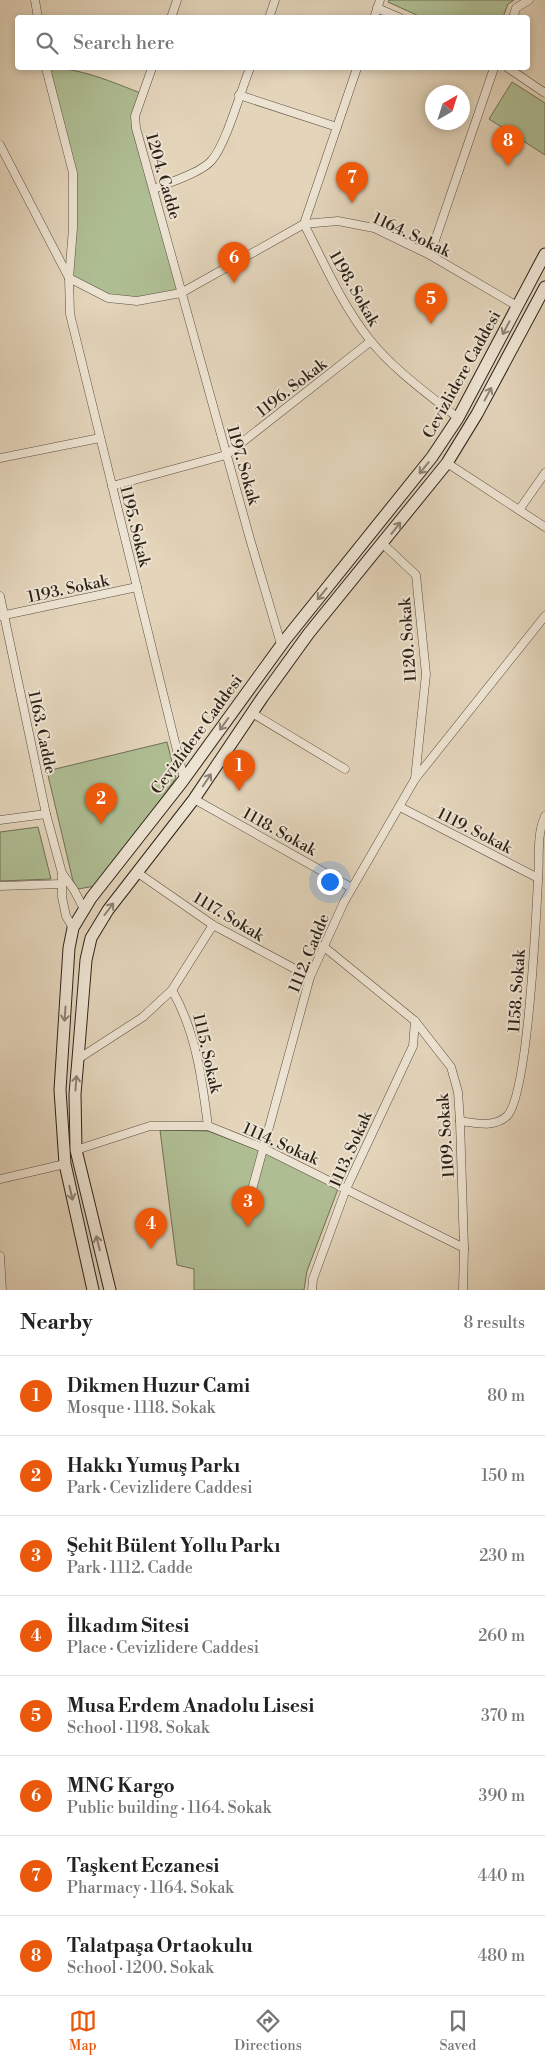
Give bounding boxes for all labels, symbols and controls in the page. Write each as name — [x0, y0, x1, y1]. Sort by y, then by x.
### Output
search box — [15, 15, 530, 70]
icon: search — [33, 29, 61, 57]
text: Search here — [73, 31, 174, 55]
north arrow — [425, 85, 470, 130]
pin: 8 — [492, 125, 524, 166]
street label: 1204. Cadde — [141, 131, 185, 222]
pin: 7 — [336, 162, 368, 203]
street label: 1164. Sokak — [369, 208, 455, 262]
pin: 6 — [218, 242, 250, 283]
street label: 1198. Sokak — [325, 247, 385, 331]
pin: 5 — [415, 283, 447, 324]
street label: Cevizlidere Caddesi — [418, 307, 505, 442]
one-way arrow — [501, 320, 511, 335]
street label: 1196. Sokak — [253, 353, 332, 421]
one-way arrow — [484, 387, 493, 402]
street label: 1197. Sokak — [222, 423, 264, 509]
one-way arrow — [418, 461, 429, 474]
street label: 1195. Sokak — [115, 484, 155, 570]
one-way arrow — [390, 521, 401, 534]
street label: 1193. Sokak — [26, 570, 112, 607]
one-way arrow — [316, 587, 327, 600]
street label: 1120. Sokak — [395, 595, 421, 683]
street label: Cevizlidere Caddesi — [147, 671, 247, 798]
street label: 1163. Cadde — [23, 689, 61, 776]
one-way arrow — [219, 717, 229, 731]
pin: 1 — [223, 750, 255, 791]
one-way arrow — [202, 773, 212, 787]
pin: 2 — [85, 783, 117, 824]
street label: 1118. Sokak — [239, 803, 321, 861]
street label: 1119. Sokak — [434, 804, 517, 859]
your location — [317, 869, 343, 895]
street label: 1117. Sokak — [190, 888, 269, 947]
one-way arrow — [104, 902, 114, 916]
street label: 1112. Cadde — [284, 911, 334, 996]
street label: 1158. Sokak — [504, 947, 530, 1033]
one-way arrow — [61, 1006, 70, 1022]
street label: 1115. Sokak — [188, 1012, 226, 1097]
one-way arrow — [71, 1075, 81, 1091]
street label: 1109. Sokak — [433, 1091, 459, 1179]
street label: 1113. Sokak — [325, 1107, 377, 1190]
street label: 1114. Sokak — [240, 1118, 323, 1170]
one-way arrow — [67, 1185, 76, 1201]
pin: 3 — [232, 1186, 264, 1227]
pin: 4 — [135, 1208, 167, 1249]
one-way arrow — [93, 1235, 102, 1251]
text: Nearby — [20, 1310, 93, 1336]
text: 8 results — [463, 1313, 525, 1333]
text: Dikmen Huzur Cami — [67, 1374, 250, 1398]
text: 1 — [32, 1386, 40, 1406]
text: 80 m — [487, 1386, 525, 1406]
text: Mosque · 1118. Sokak — [67, 1398, 215, 1418]
text: Hakkı Yumuş Parkı — [67, 1454, 240, 1478]
text: 2 — [31, 1466, 41, 1486]
text: 150 m — [481, 1466, 525, 1486]
text: Park · Cevizlidere Caddesi — [67, 1478, 252, 1498]
text: Şehit Bülent Yollu Parkı — [67, 1534, 280, 1558]
text: 3 — [31, 1546, 41, 1566]
text: 230 m — [479, 1546, 525, 1566]
text: Park · 1112. Cadde — [67, 1558, 193, 1578]
text: İlkadım Sitesi — [67, 1614, 189, 1638]
text: 4 — [31, 1626, 41, 1646]
text: 260 m — [478, 1626, 525, 1646]
text: Place · Cevizlidere Caddesi — [67, 1638, 259, 1658]
text: Musa Erdem Anadolu Lisesi — [67, 1694, 314, 1718]
text: 5 — [31, 1706, 41, 1726]
text: 370 m — [481, 1706, 525, 1726]
text: School · 1198. Sokak — [67, 1718, 209, 1738]
text: MNG Kargo — [67, 1774, 175, 1798]
text: 6 — [31, 1786, 41, 1806]
text: 390 m — [479, 1786, 525, 1806]
text: Public building · 1164. Sokak — [67, 1798, 271, 1818]
text: Taşkent Eczanesi — [67, 1854, 219, 1878]
text: 7 — [31, 1866, 41, 1886]
text: 440 m — [478, 1866, 525, 1886]
text: Pharmacy · 1164. Sokak — [67, 1878, 234, 1898]
text: Talatpaşa Ortaokulu — [67, 1934, 253, 1958]
text: 8 — [31, 1946, 41, 1966]
text: 480 m — [478, 1946, 525, 1966]
text: School · 1200. Sokak — [67, 1958, 214, 1978]
tab: Map — [69, 2007, 97, 2055]
tab: Directions — [234, 2007, 302, 2055]
tab: Saved — [439, 2007, 476, 2055]

